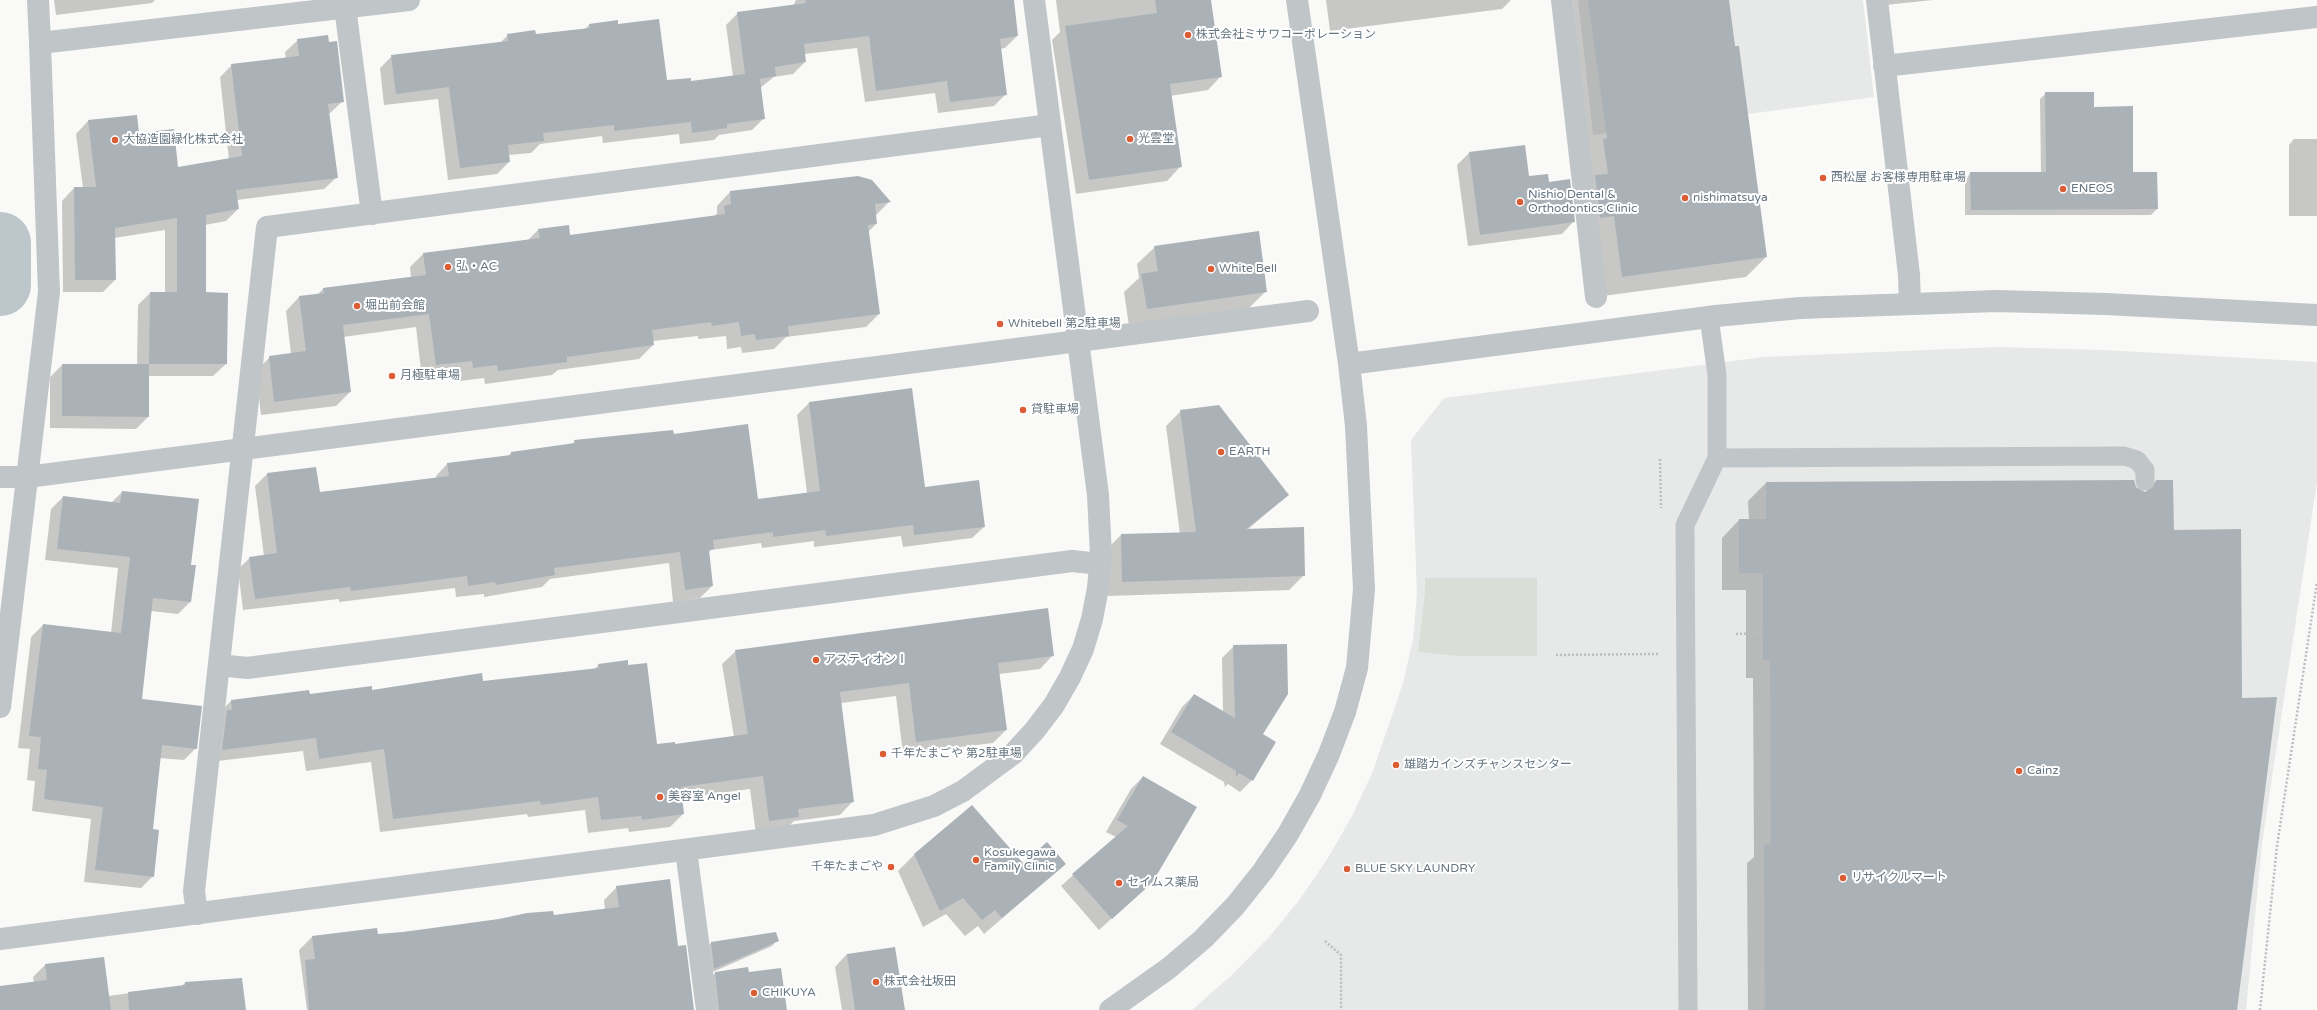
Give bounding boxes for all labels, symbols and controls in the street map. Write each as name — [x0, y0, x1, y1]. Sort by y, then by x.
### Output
place label: 株式会社ミサワコーポレーション — [1196, 28, 1376, 42]
marker: 株式会社ミサワコーポレーション — [1183, 30, 1193, 40]
place label: 光雲堂 — [1138, 132, 1174, 146]
place label: 大協造園緑化株式会社 — [123, 133, 243, 147]
marker: 光雲堂 — [1125, 134, 1135, 144]
marker: 大協造園緑化株式会社 — [110, 135, 120, 145]
place label: 西松屋 お客様専用駐車場 — [1831, 171, 1966, 185]
marker: 西松屋 お客様専用駐車場 — [1818, 173, 1828, 183]
place label: ENEOS — [2071, 182, 2113, 196]
marker: ENEOS — [2058, 184, 2068, 194]
place label: Nishio Dental & Orthodontics Clinic — [1528, 188, 1637, 216]
place label: nishimatsuya — [1693, 191, 1768, 205]
marker: nishimatsuya — [1680, 193, 1690, 203]
marker: Nishio Dental & Orthodontics Clinic — [1515, 197, 1525, 207]
place label: 弘・AC — [456, 260, 497, 274]
marker: 弘・AC — [443, 262, 453, 272]
place label: White Bell — [1219, 262, 1277, 276]
marker: White Bell — [1206, 264, 1216, 274]
place label: 堀出前会館 — [365, 299, 425, 313]
marker: 堀出前会館 — [352, 301, 362, 311]
place label: Whitebell 第2駐車場 — [1008, 317, 1121, 331]
marker: Whitebell 第2駐車場 — [995, 319, 1005, 329]
place label: 月極駐車場 — [400, 369, 460, 383]
marker: 月極駐車場 — [387, 371, 397, 381]
place label: 貸駐車場 — [1031, 403, 1079, 417]
marker: 貸駐車場 — [1018, 405, 1028, 415]
place label: EARTH — [1229, 445, 1271, 459]
marker: EARTH — [1216, 447, 1226, 457]
place label: アスティオンⅠ — [824, 653, 908, 667]
marker: アスティオンⅠ — [811, 655, 821, 665]
place label: 千年たまごや 第2駐車場 — [891, 747, 1022, 761]
marker: 千年たまごや 第2駐車場 — [878, 749, 888, 759]
place label: 雄踏カインズチャンスセンター — [1404, 758, 1572, 772]
marker: 雄踏カインズチャンスセンター — [1391, 760, 1401, 770]
place label: Cainz — [2027, 764, 2058, 778]
marker: Cainz — [2014, 766, 2024, 776]
place label: 美容室 Angel — [668, 790, 741, 804]
marker: 美容室 Angel — [655, 792, 665, 802]
place label: Kosukegawa Family Clinic — [984, 846, 1056, 874]
marker: Kosukegawa Family Clinic — [971, 855, 981, 865]
place label: 千年たまごや — [811, 860, 883, 874]
marker: 千年たまごや — [886, 862, 896, 872]
place label: BLUE SKY LAUNDRY — [1355, 862, 1475, 876]
marker: BLUE SKY LAUNDRY — [1342, 864, 1352, 874]
place label: リサイクルマート — [1851, 871, 1947, 885]
marker: リサイクルマート — [1838, 873, 1848, 883]
place label: セイムス薬局 — [1127, 876, 1199, 890]
marker: セイムス薬局 — [1114, 878, 1124, 888]
place label: 株式会社坂田 — [884, 975, 956, 989]
marker: 株式会社坂田 — [871, 977, 881, 987]
place label: CHIKUYA — [762, 986, 816, 1000]
marker: CHIKUYA — [749, 988, 759, 998]

